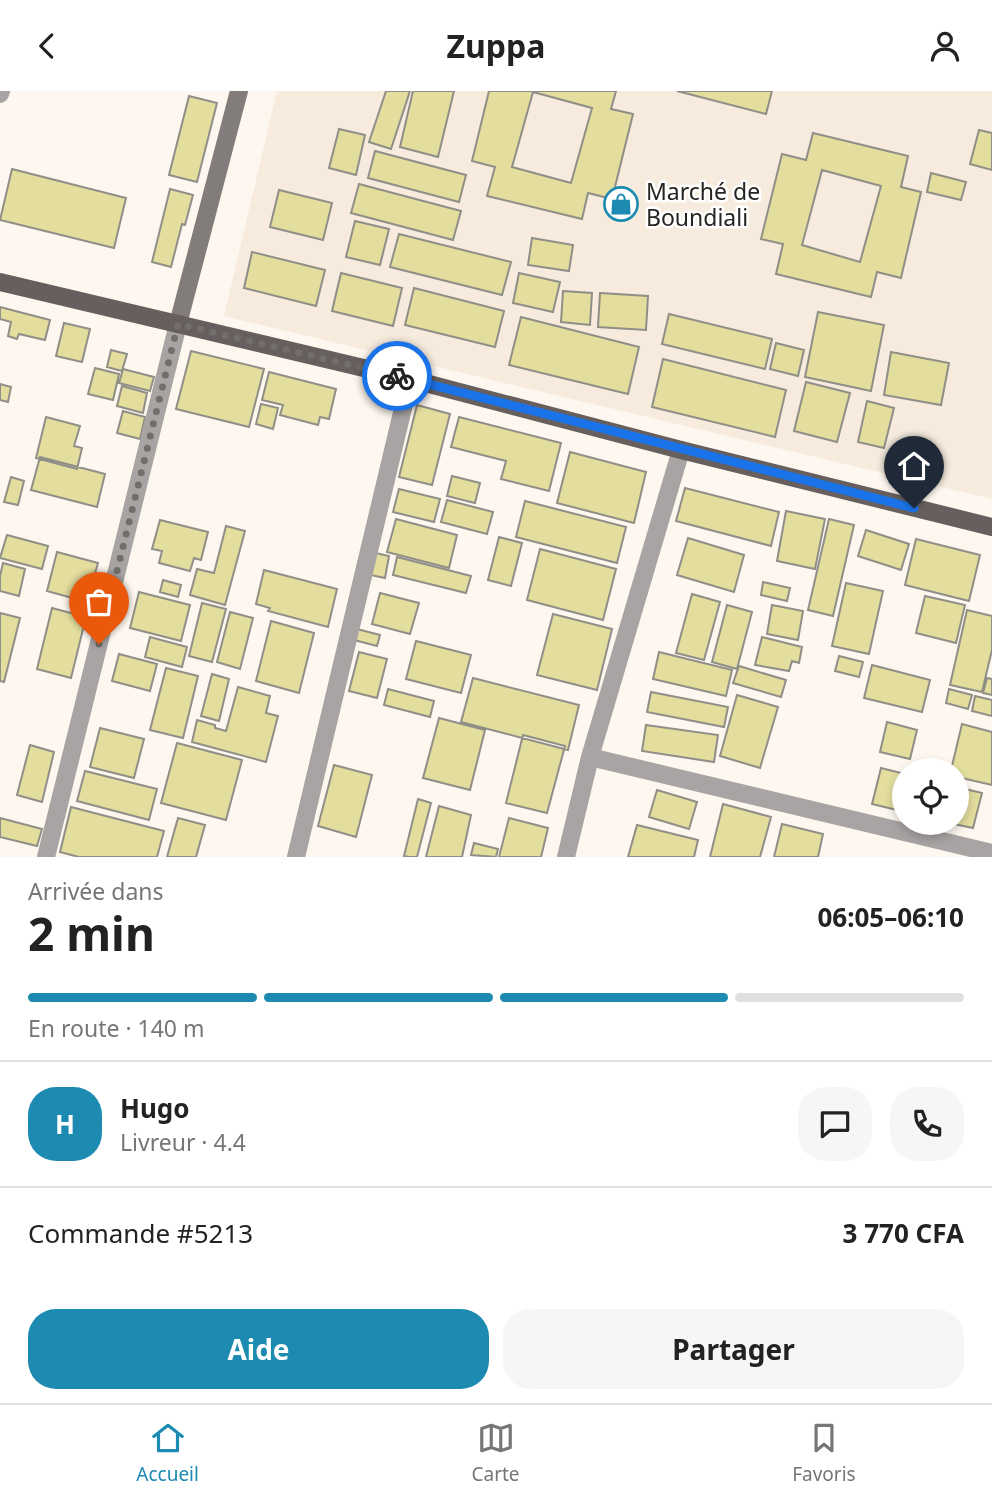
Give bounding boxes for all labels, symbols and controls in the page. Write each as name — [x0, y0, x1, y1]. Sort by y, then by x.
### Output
text: Zuppa — [447, 24, 545, 67]
icon: back — [28, 27, 66, 65]
icon: person — [926, 27, 964, 65]
place label: Marché de Boundiali — [646, 175, 760, 233]
shop icon: Marché de Boundiali — [602, 185, 640, 223]
courier — [362, 341, 432, 411]
icon: bike — [378, 357, 416, 395]
pin — [884, 436, 944, 508]
icon: home — [895, 447, 933, 485]
pin — [69, 572, 129, 644]
icon: bag — [80, 583, 118, 621]
map controls — [892, 758, 969, 835]
button: locate — [892, 758, 969, 835]
text: Arrivée dans — [28, 875, 164, 907]
text: 06:05–06:10 — [817, 899, 964, 935]
text: 2 min — [28, 902, 155, 964]
text: En route · 140 m — [28, 1012, 205, 1044]
button: chat — [798, 1087, 872, 1161]
button: phone — [890, 1087, 964, 1161]
text: Hugo — [120, 1090, 189, 1126]
text: H — [55, 1106, 75, 1142]
text: Livreur · 4.4 — [120, 1126, 246, 1158]
text: Commande #5213 — [28, 1215, 253, 1251]
text: 3 770 CFA — [843, 1215, 964, 1251]
button: Aide — [28, 1309, 489, 1389]
button: Partager — [503, 1309, 964, 1389]
tab: Accueil — [136, 1419, 199, 1487]
tab: Carte — [472, 1419, 520, 1487]
tab: Favoris — [792, 1419, 856, 1487]

